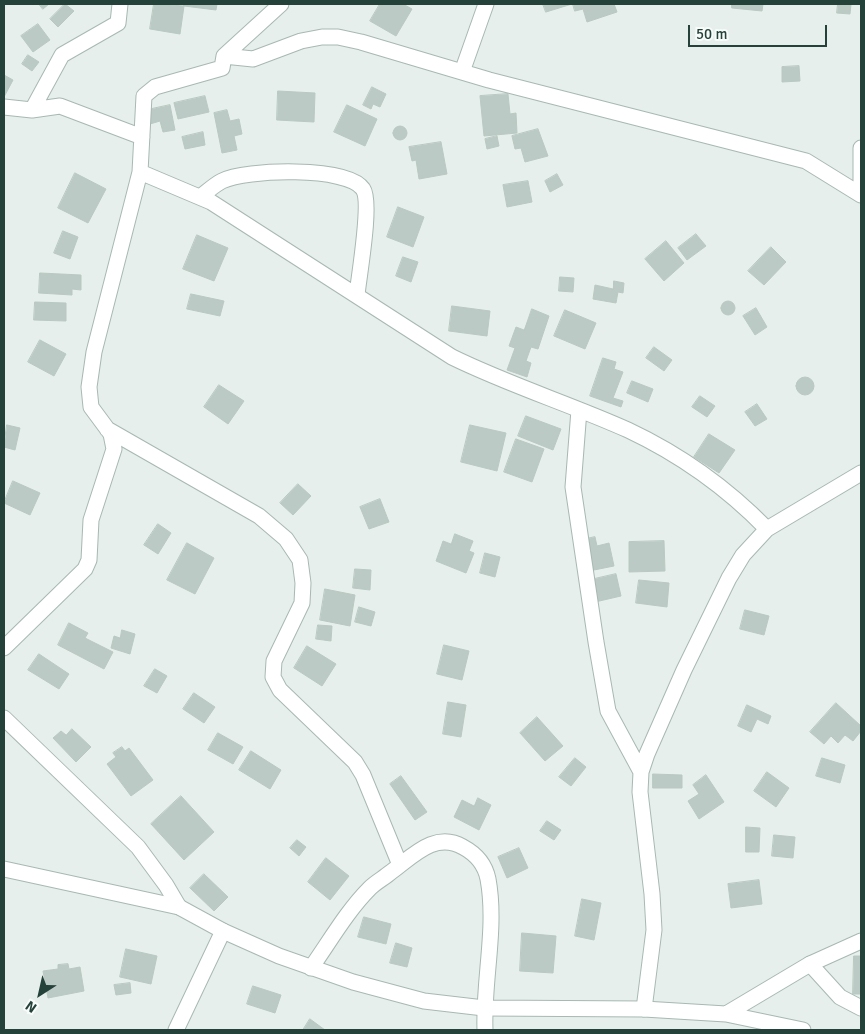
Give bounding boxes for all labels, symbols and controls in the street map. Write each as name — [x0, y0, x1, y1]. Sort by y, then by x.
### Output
scale bar — [690, 15, 829, 47]
text: 50 m — [696, 25, 727, 43]
north arrow — [15, 969, 65, 1019]
text: N — [22, 997, 40, 1016]

